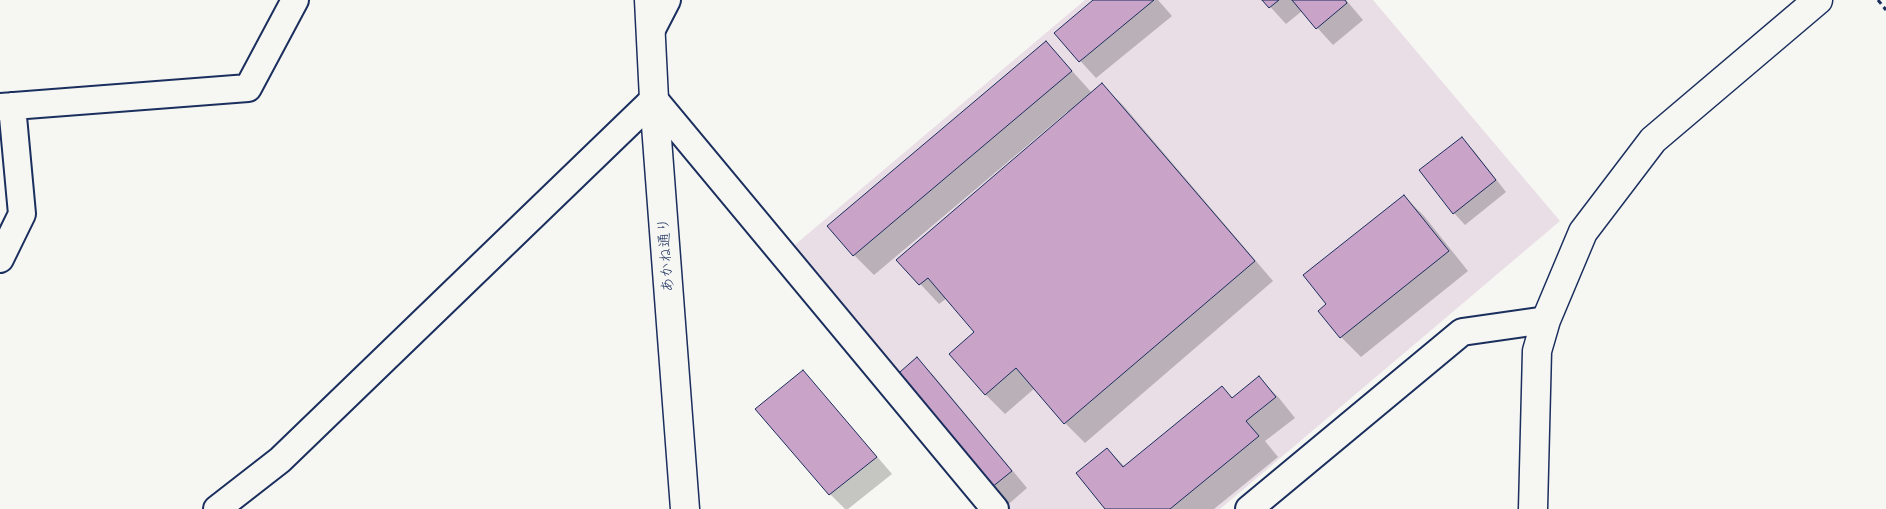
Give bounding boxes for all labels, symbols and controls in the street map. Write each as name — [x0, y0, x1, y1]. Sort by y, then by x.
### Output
street label: あかね通り — [654, 217, 678, 293]

